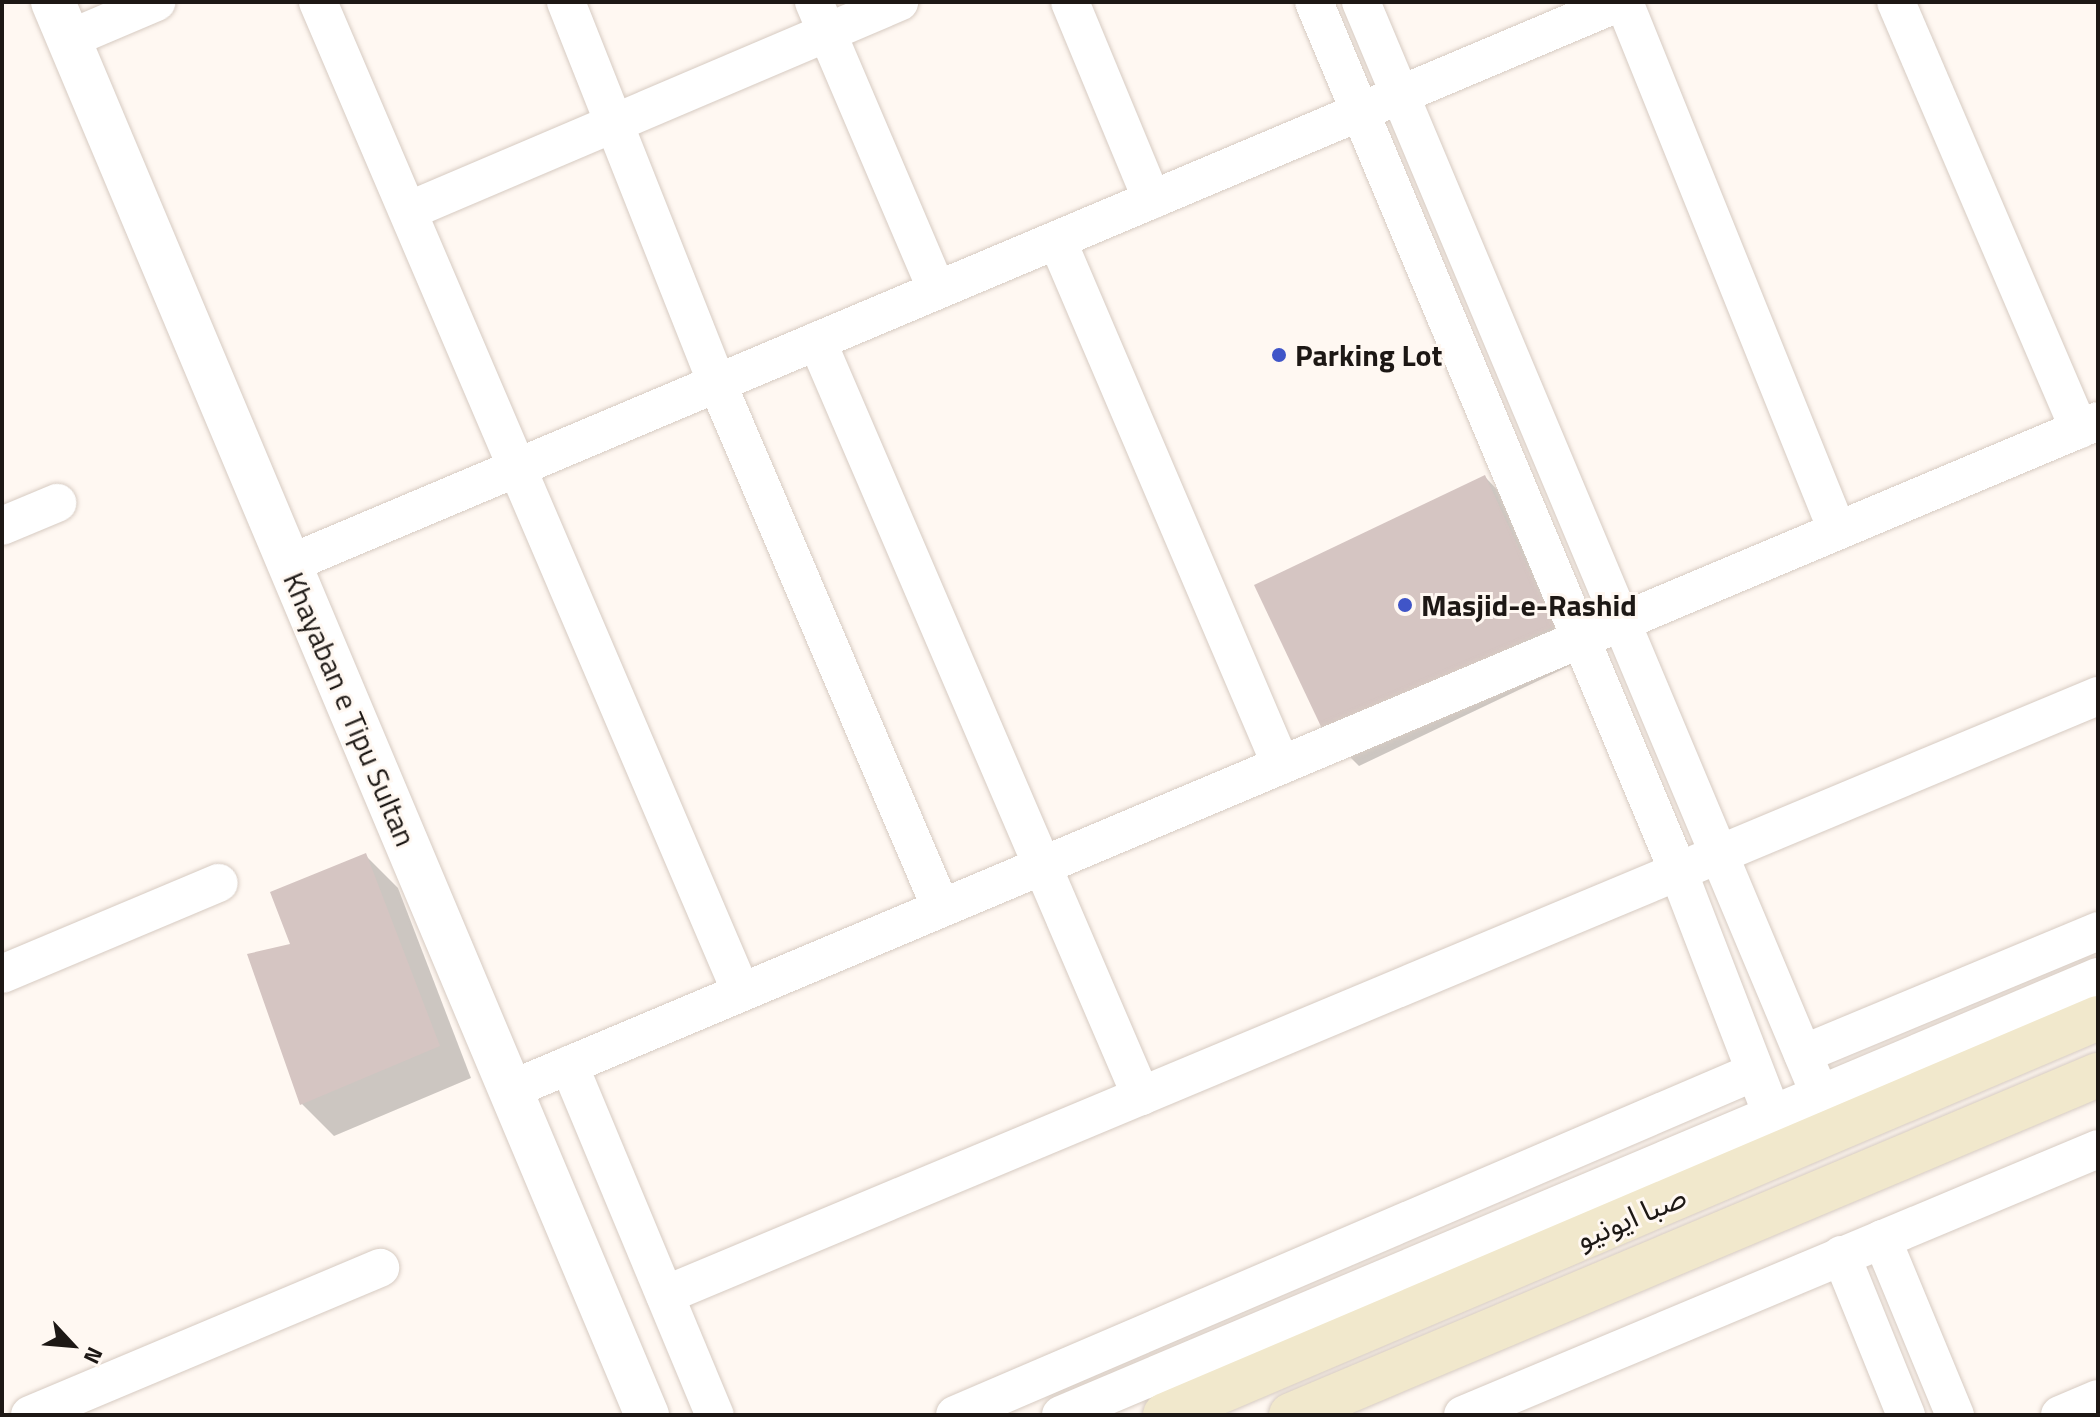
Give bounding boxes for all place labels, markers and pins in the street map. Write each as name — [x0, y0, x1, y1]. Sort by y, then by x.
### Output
place label: Parking Lot — [1295, 337, 1442, 373]
marker: Parking Lot — [1270, 346, 1288, 364]
place label: Masjid-e-Rashid — [1421, 587, 1637, 623]
marker: Masjid-e-Rashid — [1396, 596, 1414, 614]

